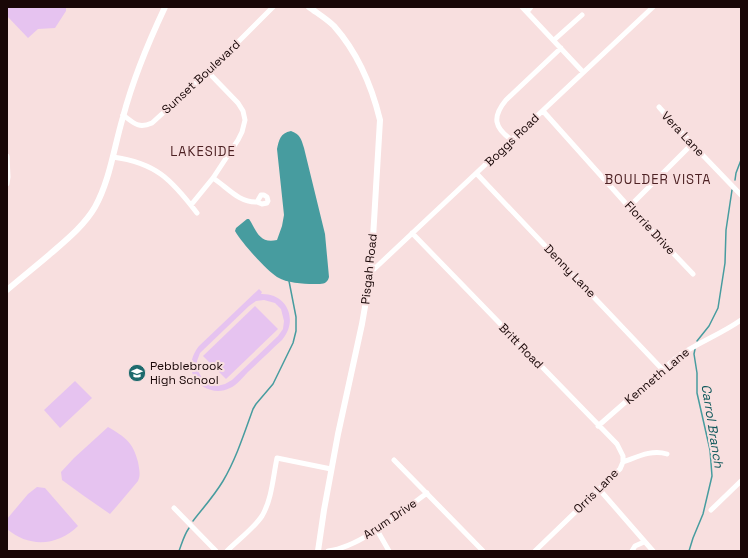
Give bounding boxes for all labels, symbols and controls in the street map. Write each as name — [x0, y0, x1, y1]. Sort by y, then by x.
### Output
street label: Sunset Boulevard — [158, 37, 244, 117]
street label: Vera Lane — [658, 108, 708, 160]
street label: Boggs Road — [481, 110, 543, 170]
district label: LAKESIDE — [170, 143, 236, 160]
district label: BOULDER VISTA — [604, 171, 712, 188]
street label: Florrie Drive — [621, 198, 679, 258]
street label: Pisgah Road — [357, 233, 381, 305]
street label: Denny Lane — [541, 241, 599, 301]
street label: Britt Road — [495, 320, 547, 372]
street label: Kenneth Lane — [621, 344, 693, 408]
place label: Pebblebrook High School — [150, 358, 223, 388]
school or university icon: Pebblebrook High School — [127, 363, 147, 383]
water label: Carrol Branch — [698, 383, 728, 470]
street label: Orris Lane — [570, 465, 622, 517]
street label: Arum Drive — [360, 495, 420, 543]

